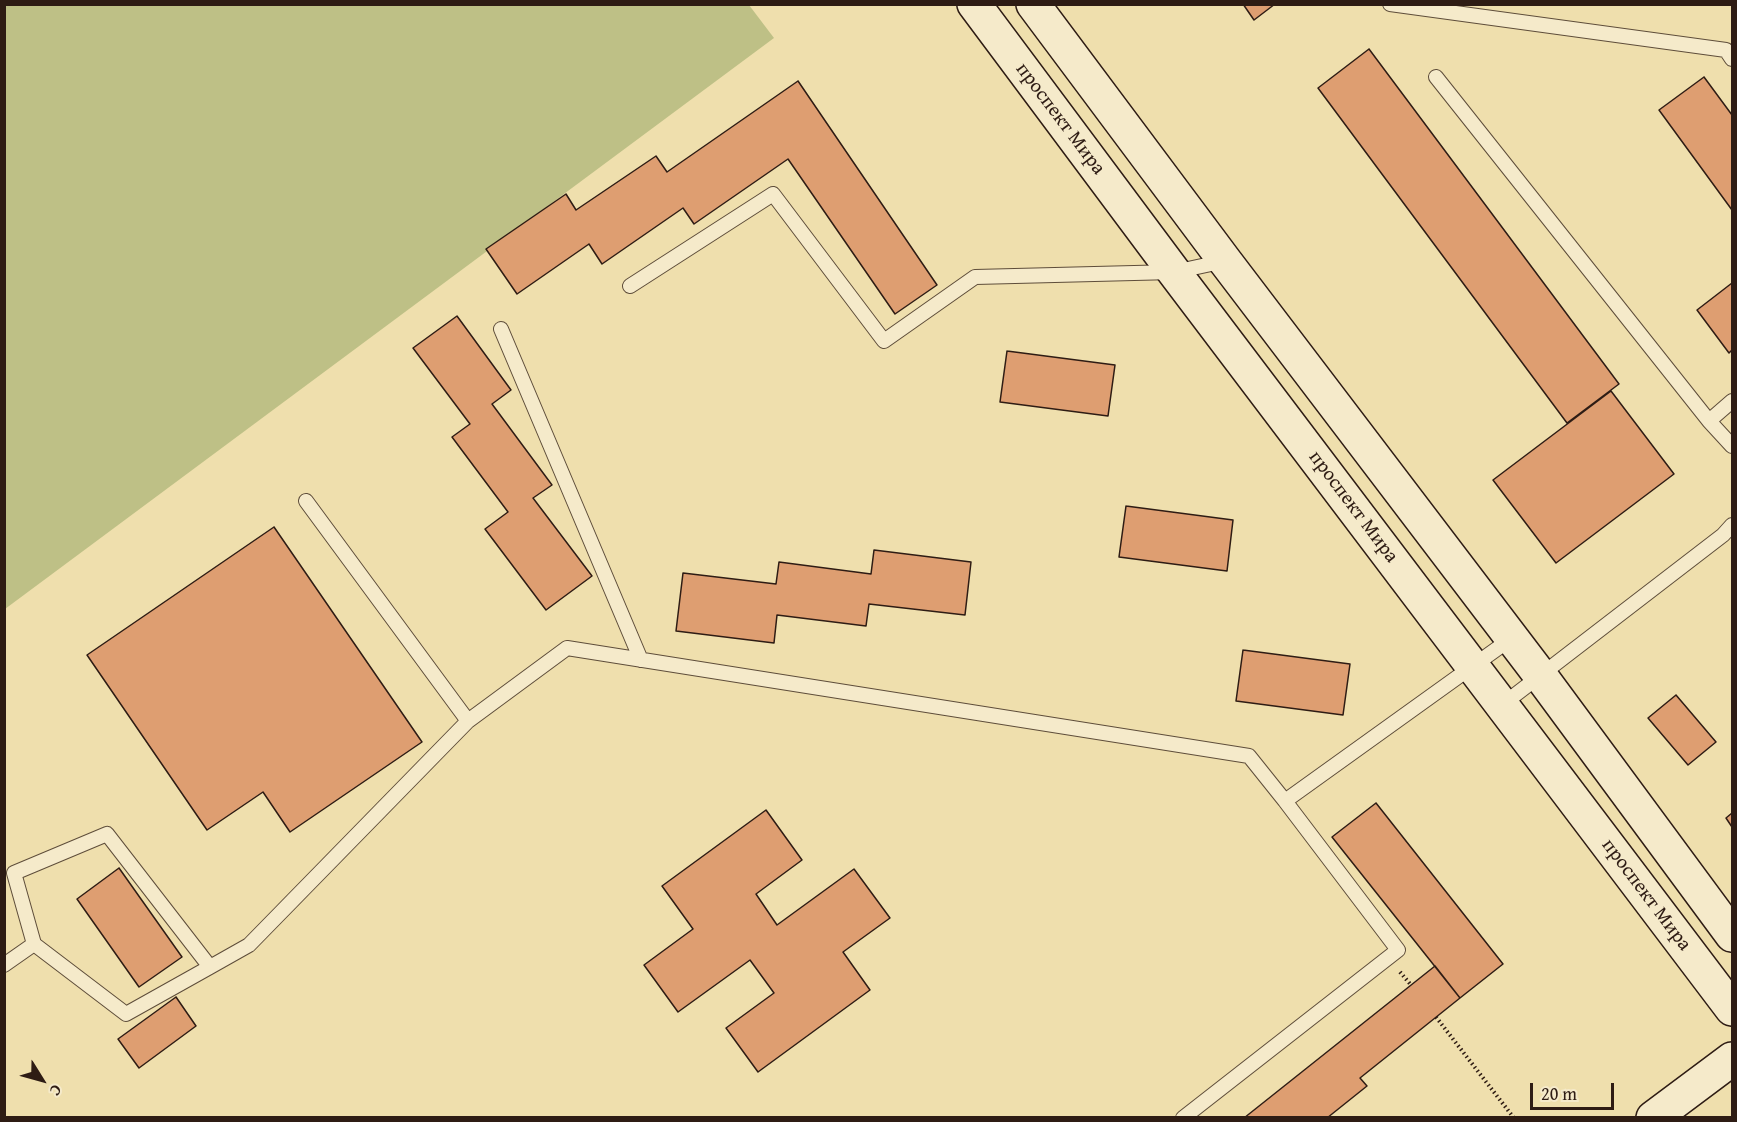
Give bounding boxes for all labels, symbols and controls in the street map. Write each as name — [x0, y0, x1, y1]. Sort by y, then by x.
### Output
street label: проспект Мира — [1010, 58, 1110, 180]
street label: проспект Мира — [1303, 446, 1403, 568]
street label: проспект Мира — [1596, 834, 1696, 956]
north arrow — [12, 1050, 72, 1110]
scale bar — [1533, 1071, 1617, 1109]
text: С — [44, 1080, 69, 1102]
text: 20 m — [1541, 1080, 1577, 1107]

